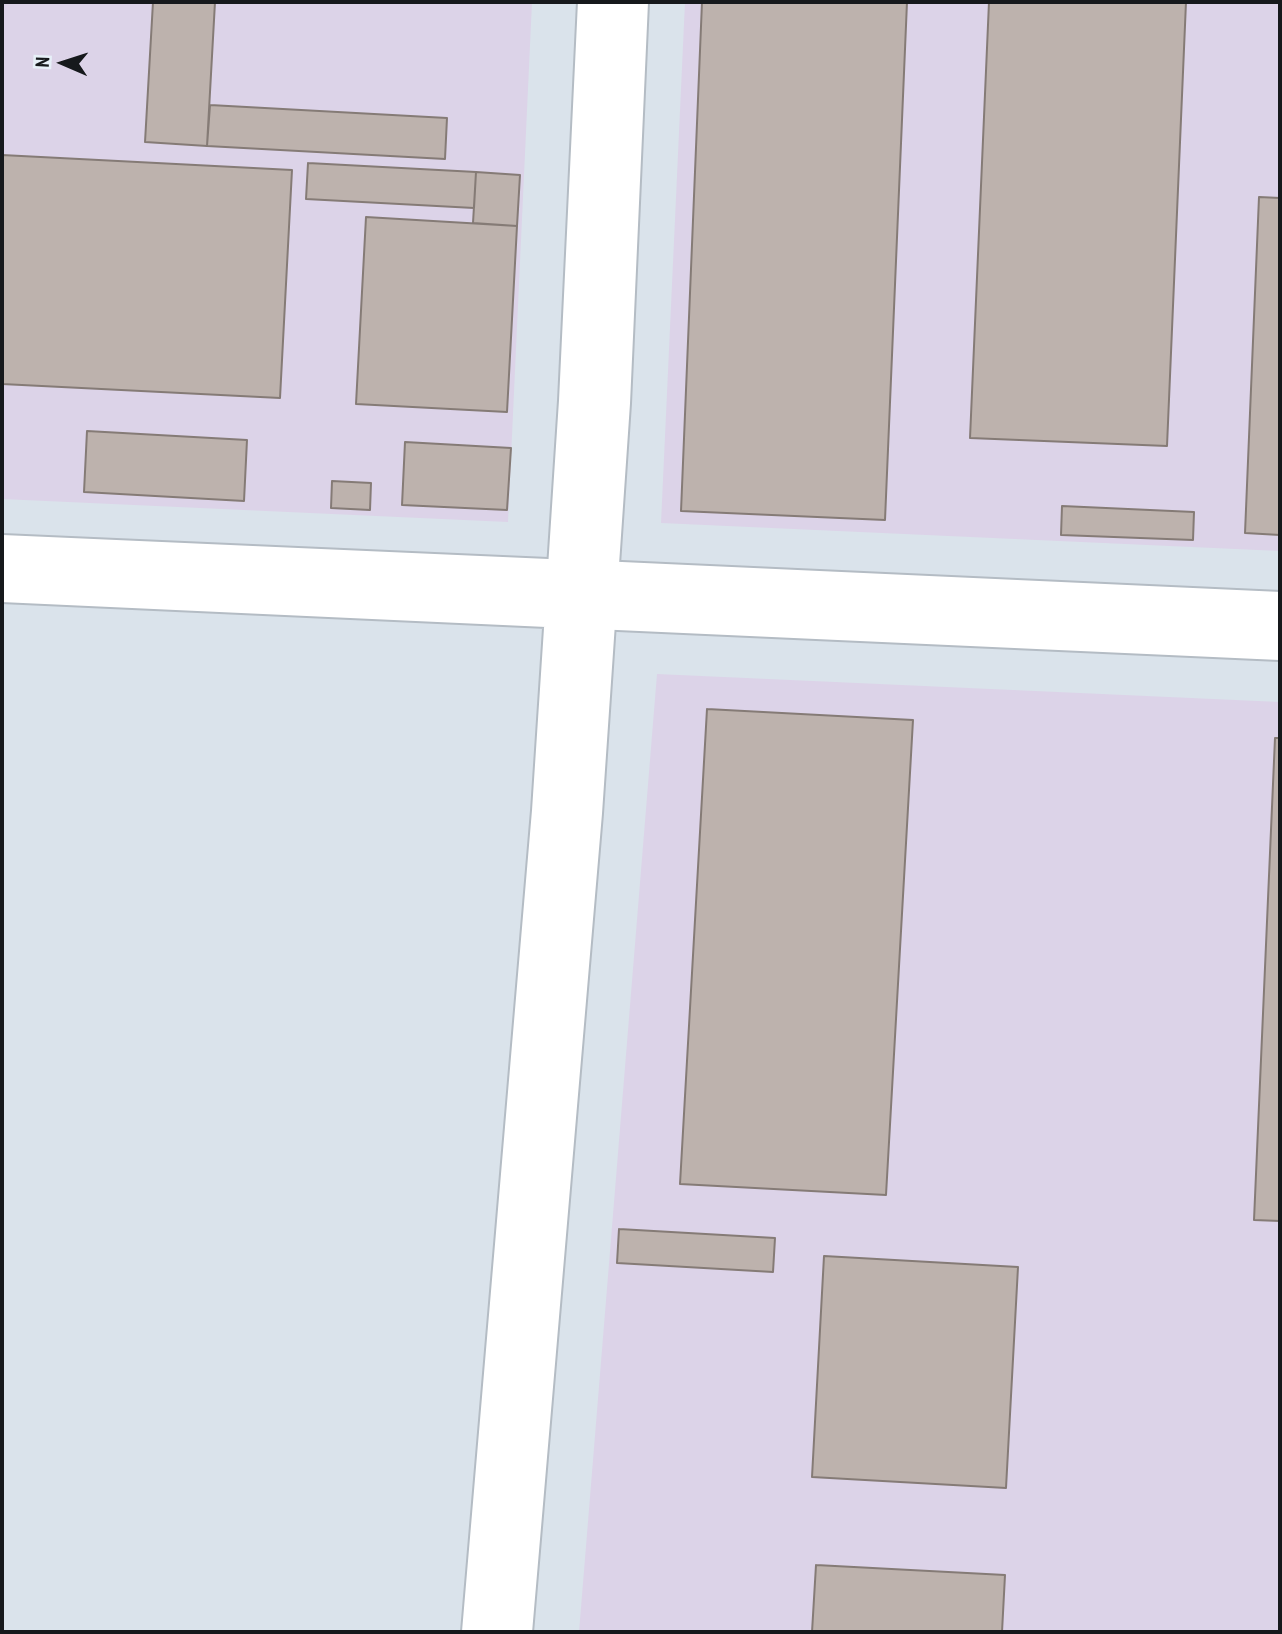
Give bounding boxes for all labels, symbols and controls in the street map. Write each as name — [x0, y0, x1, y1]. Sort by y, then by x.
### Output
north arrow — [28, 28, 98, 98]
text: N — [30, 56, 54, 68]

